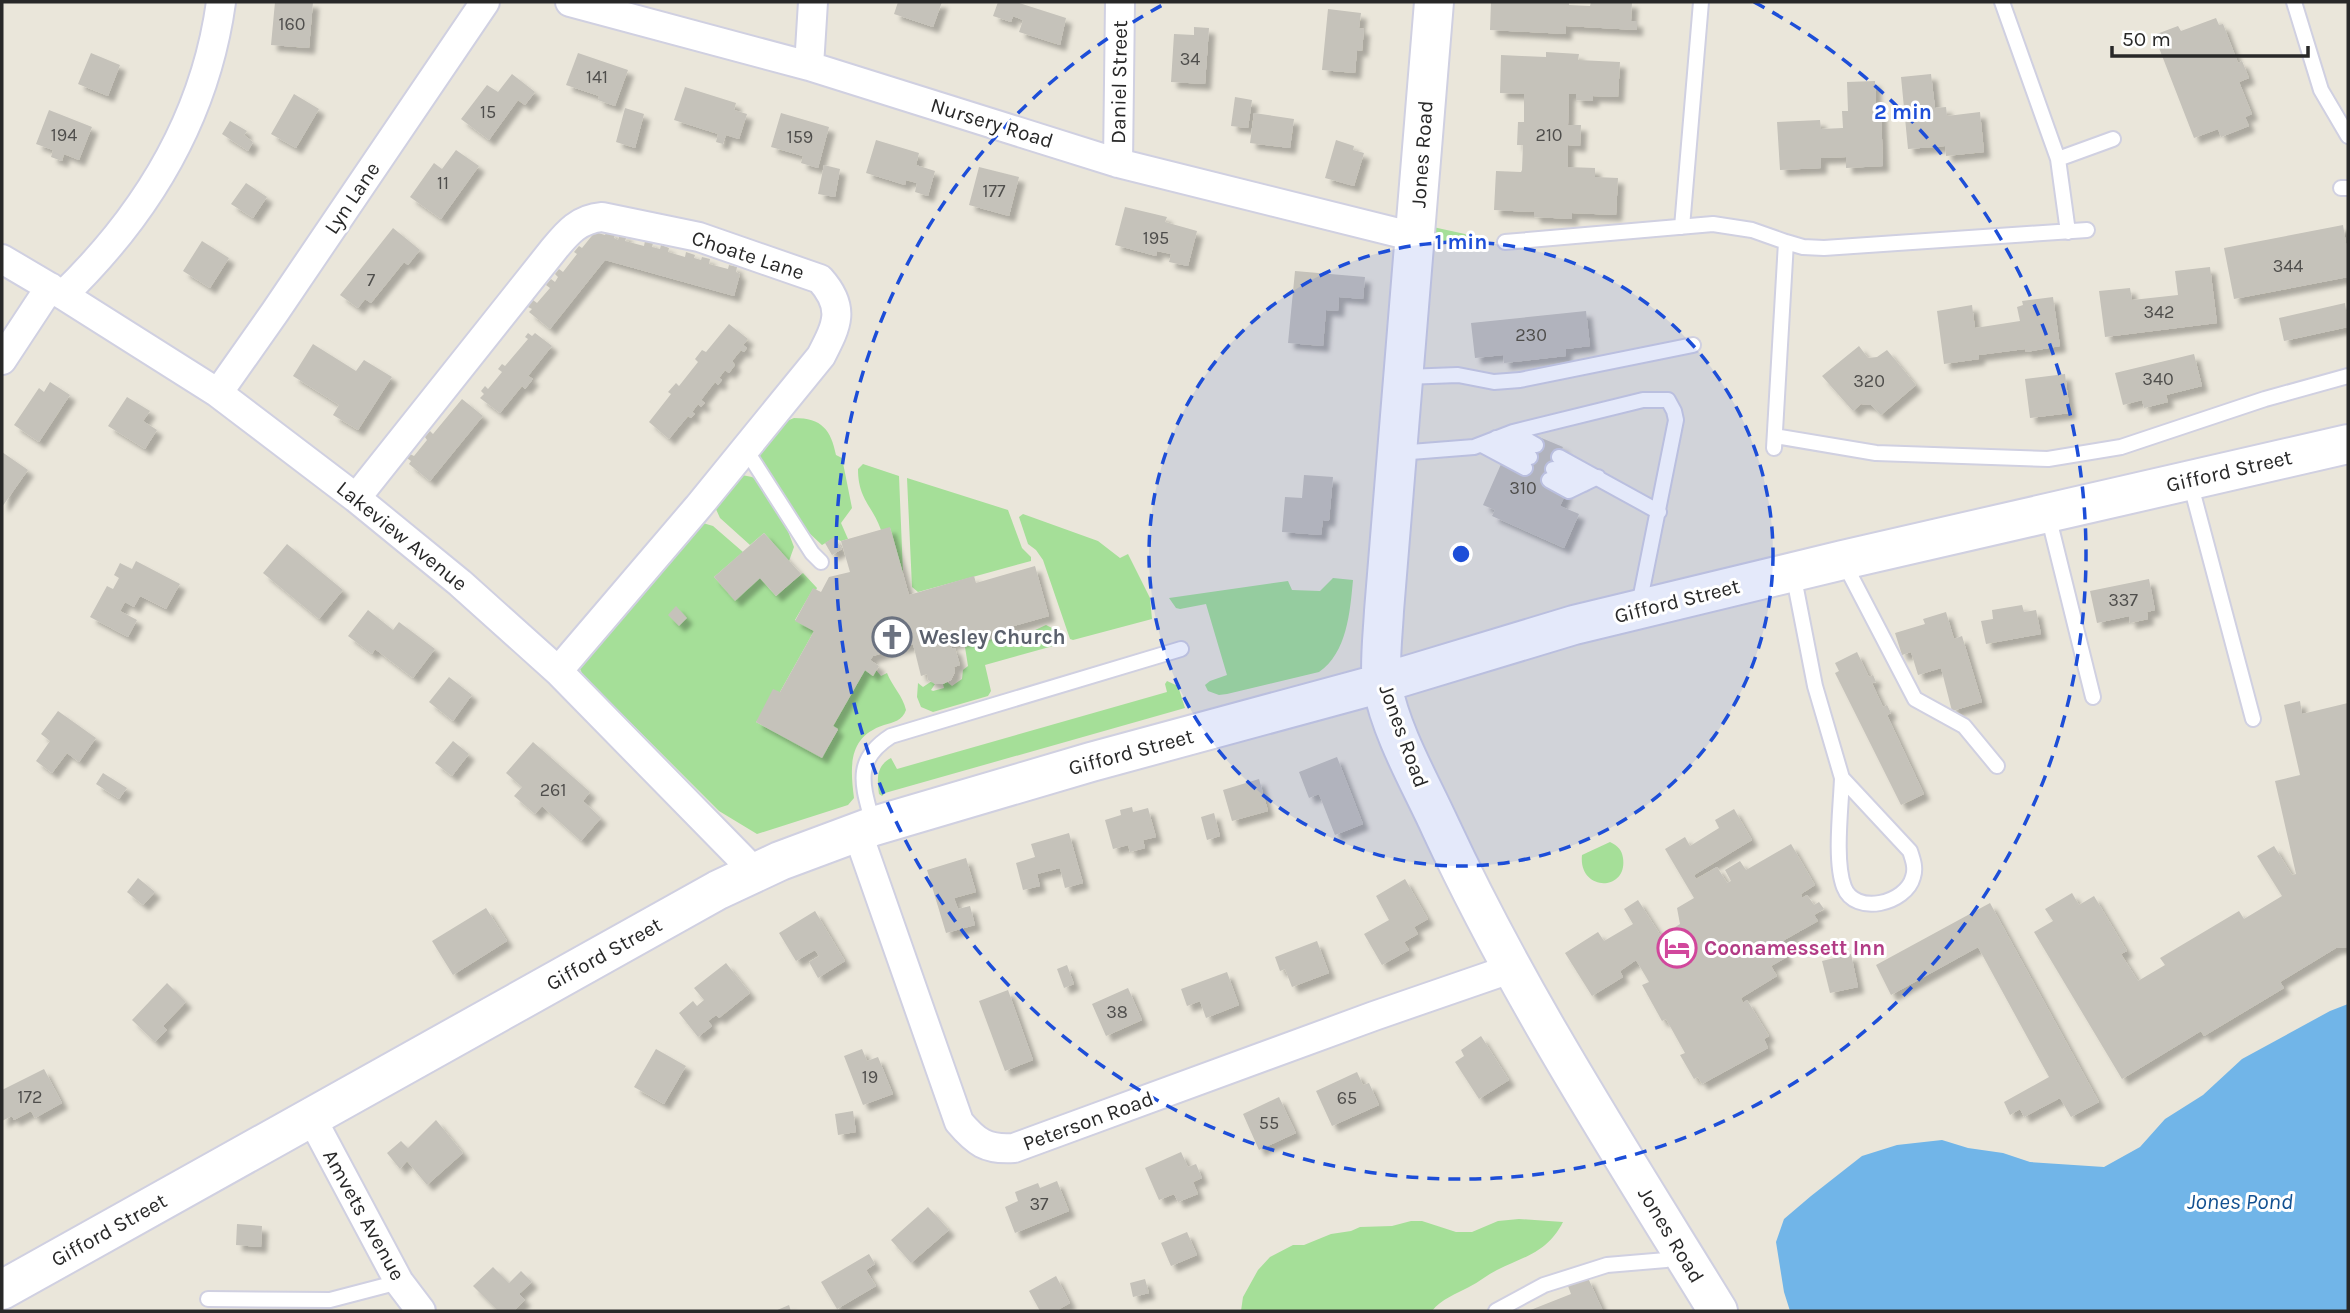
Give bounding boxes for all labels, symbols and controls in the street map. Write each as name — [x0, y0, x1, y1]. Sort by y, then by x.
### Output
house number: 160 — [279, 13, 305, 35]
scale bar — [2112, 14, 2308, 58]
street label: Daniel Street — [1106, 20, 1132, 144]
text: 50 m — [2122, 27, 2171, 51]
house number: 34 — [1180, 48, 1200, 70]
house number: 141 — [586, 66, 608, 88]
street label: Nursery Road — [928, 93, 1056, 153]
street label: Jones Road — [1406, 99, 1438, 209]
text: 2 min — [1874, 100, 1932, 124]
house number: 15 — [480, 101, 496, 123]
house number: 194 — [51, 124, 77, 146]
house number: 210 — [1535, 124, 1563, 146]
house number: 159 — [787, 126, 813, 148]
street label: Lyn Lane — [319, 157, 385, 239]
house number: 11 — [437, 172, 449, 194]
house number: 177 — [983, 180, 1006, 202]
street label: Choate Lane — [689, 225, 807, 285]
house number: 195 — [1143, 227, 1169, 249]
text: 1 min — [1435, 230, 1487, 254]
house number: 344 — [2273, 255, 2303, 277]
house number: 7 — [367, 269, 376, 291]
house number: 342 — [2143, 301, 2175, 323]
house number: 230 — [1515, 324, 1547, 346]
house number: 340 — [2142, 368, 2174, 390]
house number: 320 — [1853, 370, 1885, 392]
street label: Gifford Street — [2164, 445, 2294, 497]
street label: Lakeview Avenue — [332, 476, 472, 596]
house number: 310 — [1509, 477, 1537, 499]
centre of rings — [1449, 542, 1473, 566]
street label: Gifford Street — [1612, 574, 1742, 628]
house number: 337 — [2108, 589, 2138, 611]
church icon: Wesley Church — [871, 616, 913, 658]
place label: Wesley Church — [919, 625, 1066, 649]
street label: Jones Road — [1374, 681, 1434, 791]
street label: Gifford Street — [1066, 724, 1196, 780]
house number: 261 — [540, 779, 566, 801]
street label: Gifford Street — [542, 912, 666, 996]
hotel icon: Coonamessett Inn — [1656, 927, 1698, 969]
place label: Coonamessett Inn — [1704, 936, 1885, 960]
house number: 38 — [1106, 1001, 1128, 1023]
house number: 19 — [862, 1066, 878, 1088]
house number: 172 — [18, 1086, 42, 1108]
street label: Peterson Road — [1019, 1086, 1157, 1156]
house number: 65 — [1337, 1087, 1357, 1109]
house number: 55 — [1259, 1112, 1279, 1134]
street label: Amvets Avenue — [318, 1145, 410, 1285]
street label: Jones Road — [1633, 1183, 1709, 1287]
street label: Gifford Street — [47, 1188, 171, 1272]
water label: Jones Pond — [2187, 1188, 2293, 1215]
house number: 37 — [1029, 1193, 1049, 1215]

